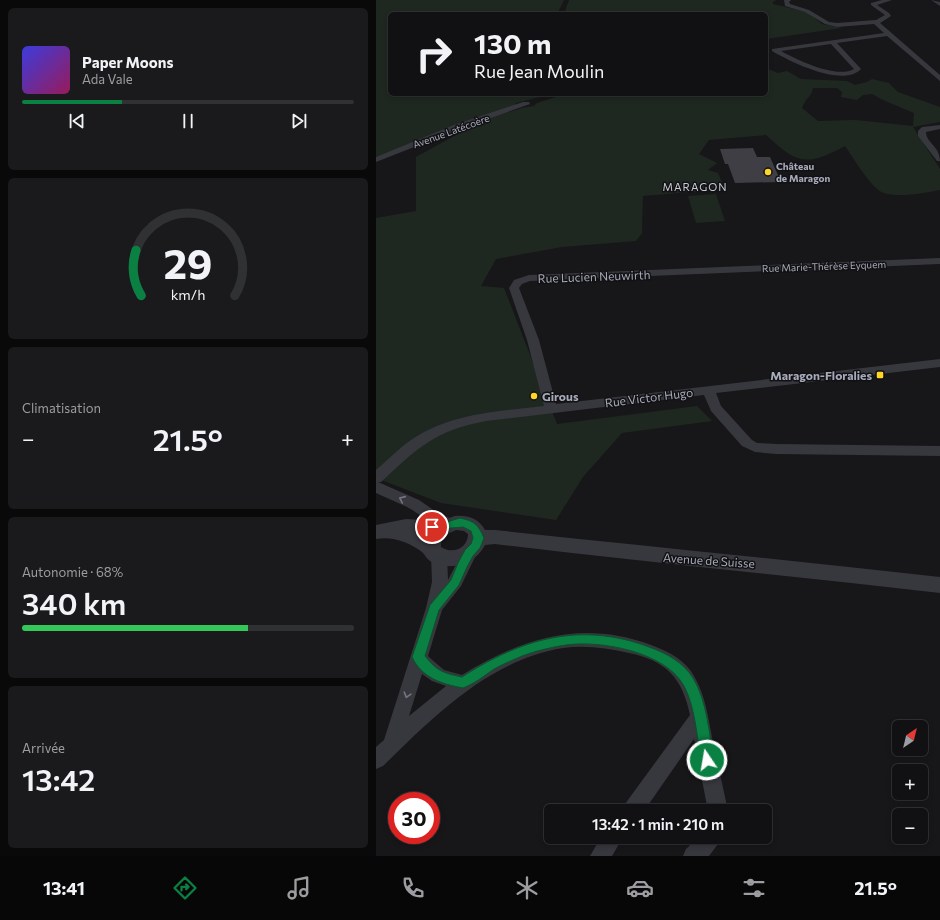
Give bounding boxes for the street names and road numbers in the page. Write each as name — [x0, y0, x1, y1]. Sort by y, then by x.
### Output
street label: Avenue Latécoère — [411, 112, 491, 150]
street label: Rue Marie-Thérèse Eyquem — [762, 258, 886, 274]
street label: Rue Lucien Neuwirth — [537, 267, 651, 285]
street label: Rue Victor Hugo — [604, 385, 694, 409]
street label: Avenue de Suisse — [663, 550, 755, 570]

